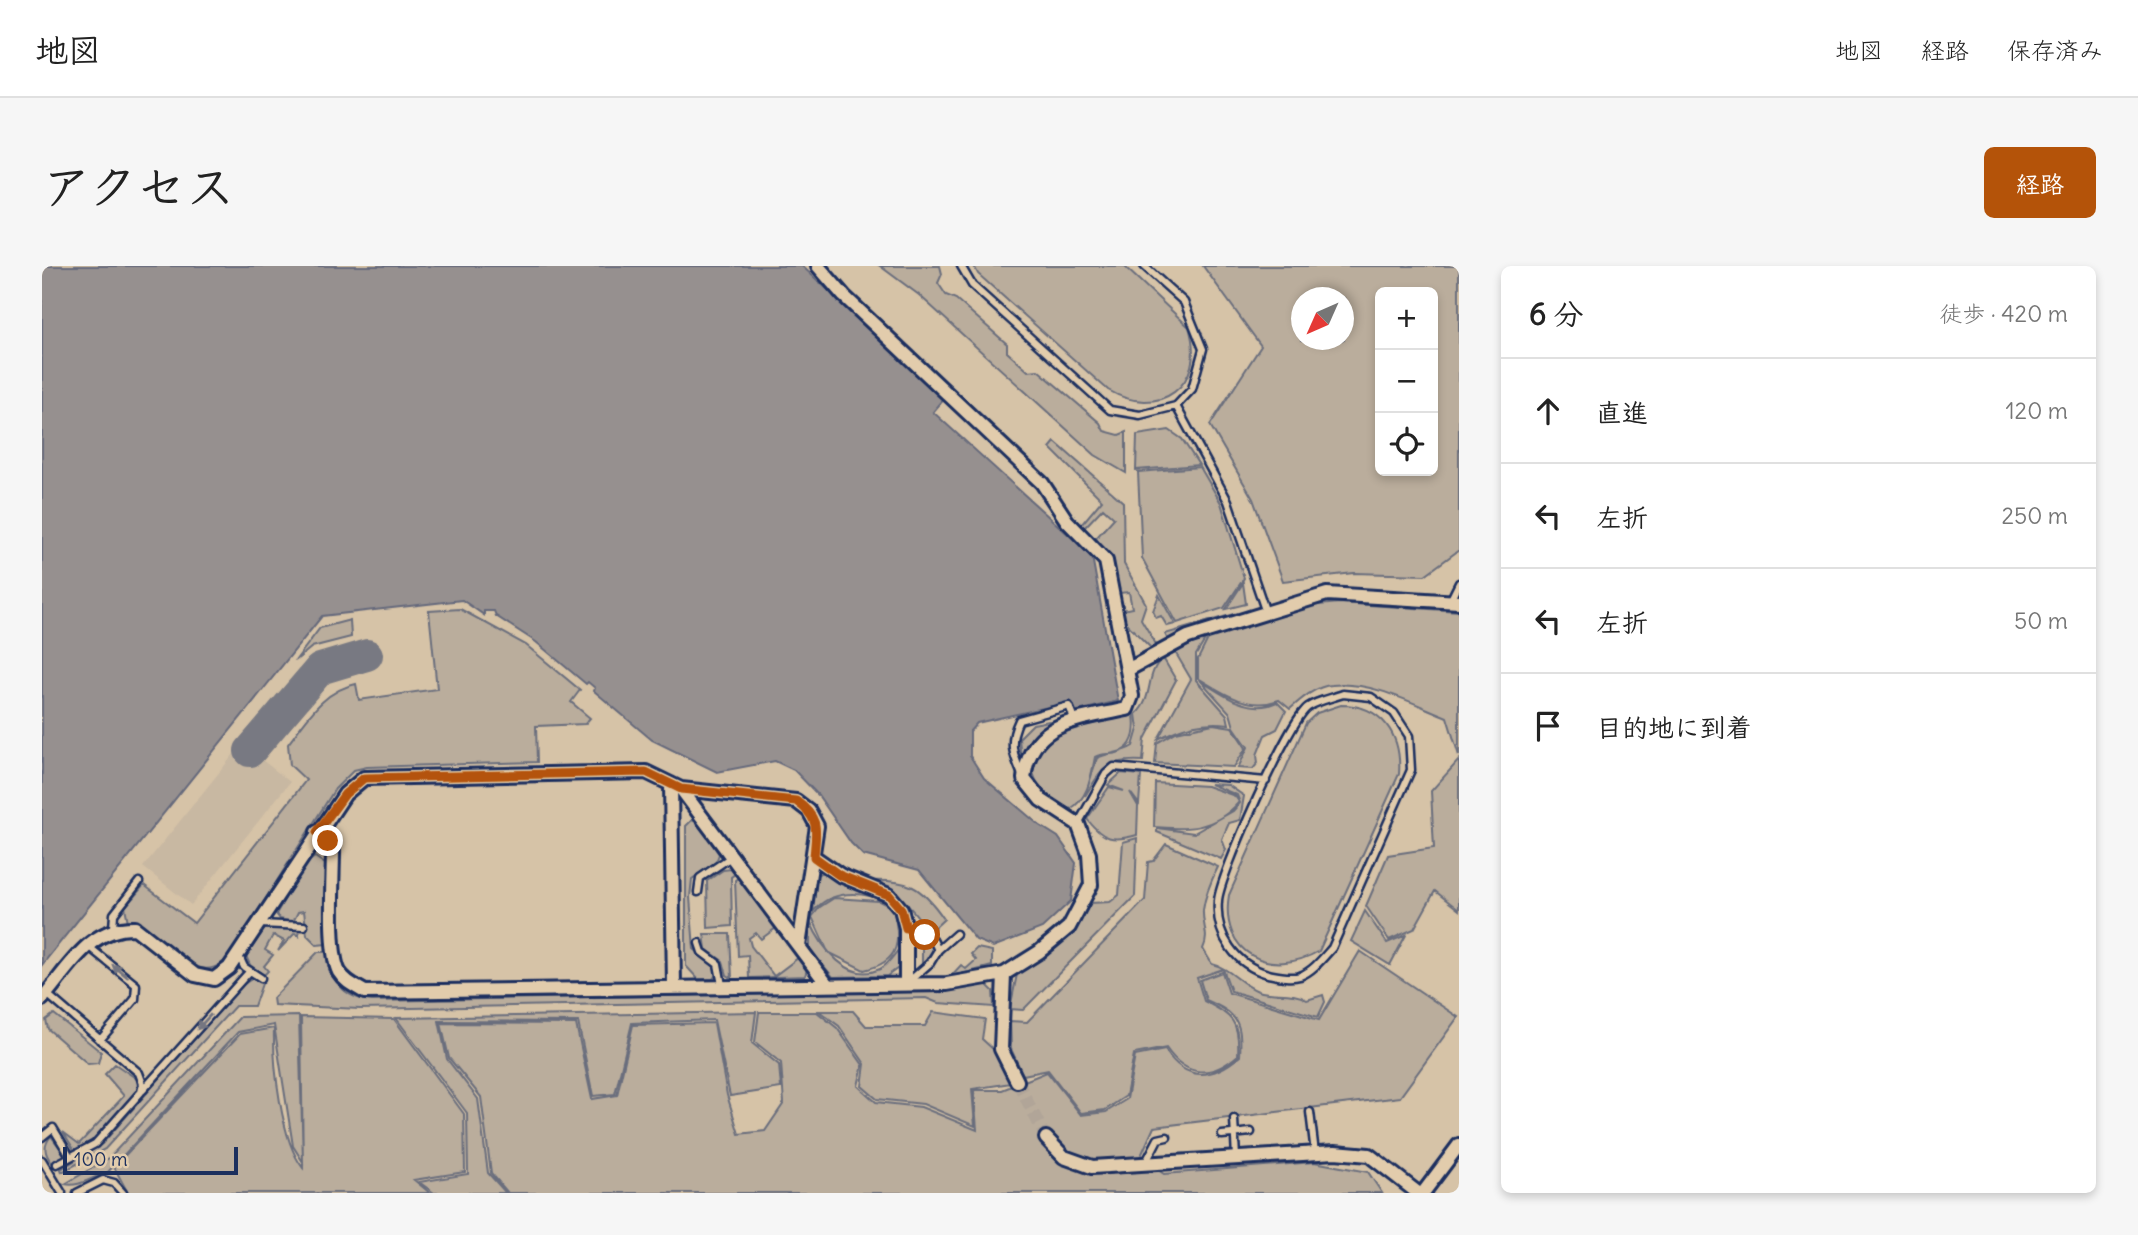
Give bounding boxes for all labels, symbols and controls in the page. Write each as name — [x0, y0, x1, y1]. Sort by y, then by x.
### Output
text: 地図 — [35, 29, 101, 71]
text: 地図 — [1835, 35, 1883, 65]
text: 経路 — [1921, 35, 1969, 65]
text: 保存済み — [2007, 35, 2103, 65]
button: 経路 — [1984, 147, 2096, 218]
text: アクセス — [42, 156, 235, 217]
north arrow — [1291, 287, 1354, 350]
map controls — [1375, 287, 1438, 476]
button: + — [1375, 287, 1438, 350]
text: 6 分 — [1529, 295, 1583, 333]
text: 徒歩 · 420 m — [1939, 299, 2068, 328]
button: − — [1375, 350, 1438, 413]
icon: ahead — [1529, 392, 1567, 430]
text: 直進 — [1596, 396, 1648, 429]
text: 120 m — [2005, 396, 2068, 425]
button: locate — [1375, 413, 1438, 476]
icon: left — [1529, 497, 1567, 535]
text: 左折 — [1596, 501, 1648, 534]
text: 250 m — [2001, 501, 2068, 530]
icon: left — [1529, 602, 1567, 640]
text: 左折 — [1596, 606, 1648, 639]
text: 50 m — [2014, 606, 2068, 635]
icon: arrive — [1529, 707, 1567, 745]
text: 目的地に到着 — [1596, 711, 1752, 744]
route end — [312, 825, 343, 856]
route start — [909, 919, 940, 950]
one-way arrow — [111, 964, 128, 979]
one-way arrow — [196, 1014, 212, 1031]
scale bar — [63, 1144, 238, 1176]
text: 100 m — [74, 1147, 128, 1171]

